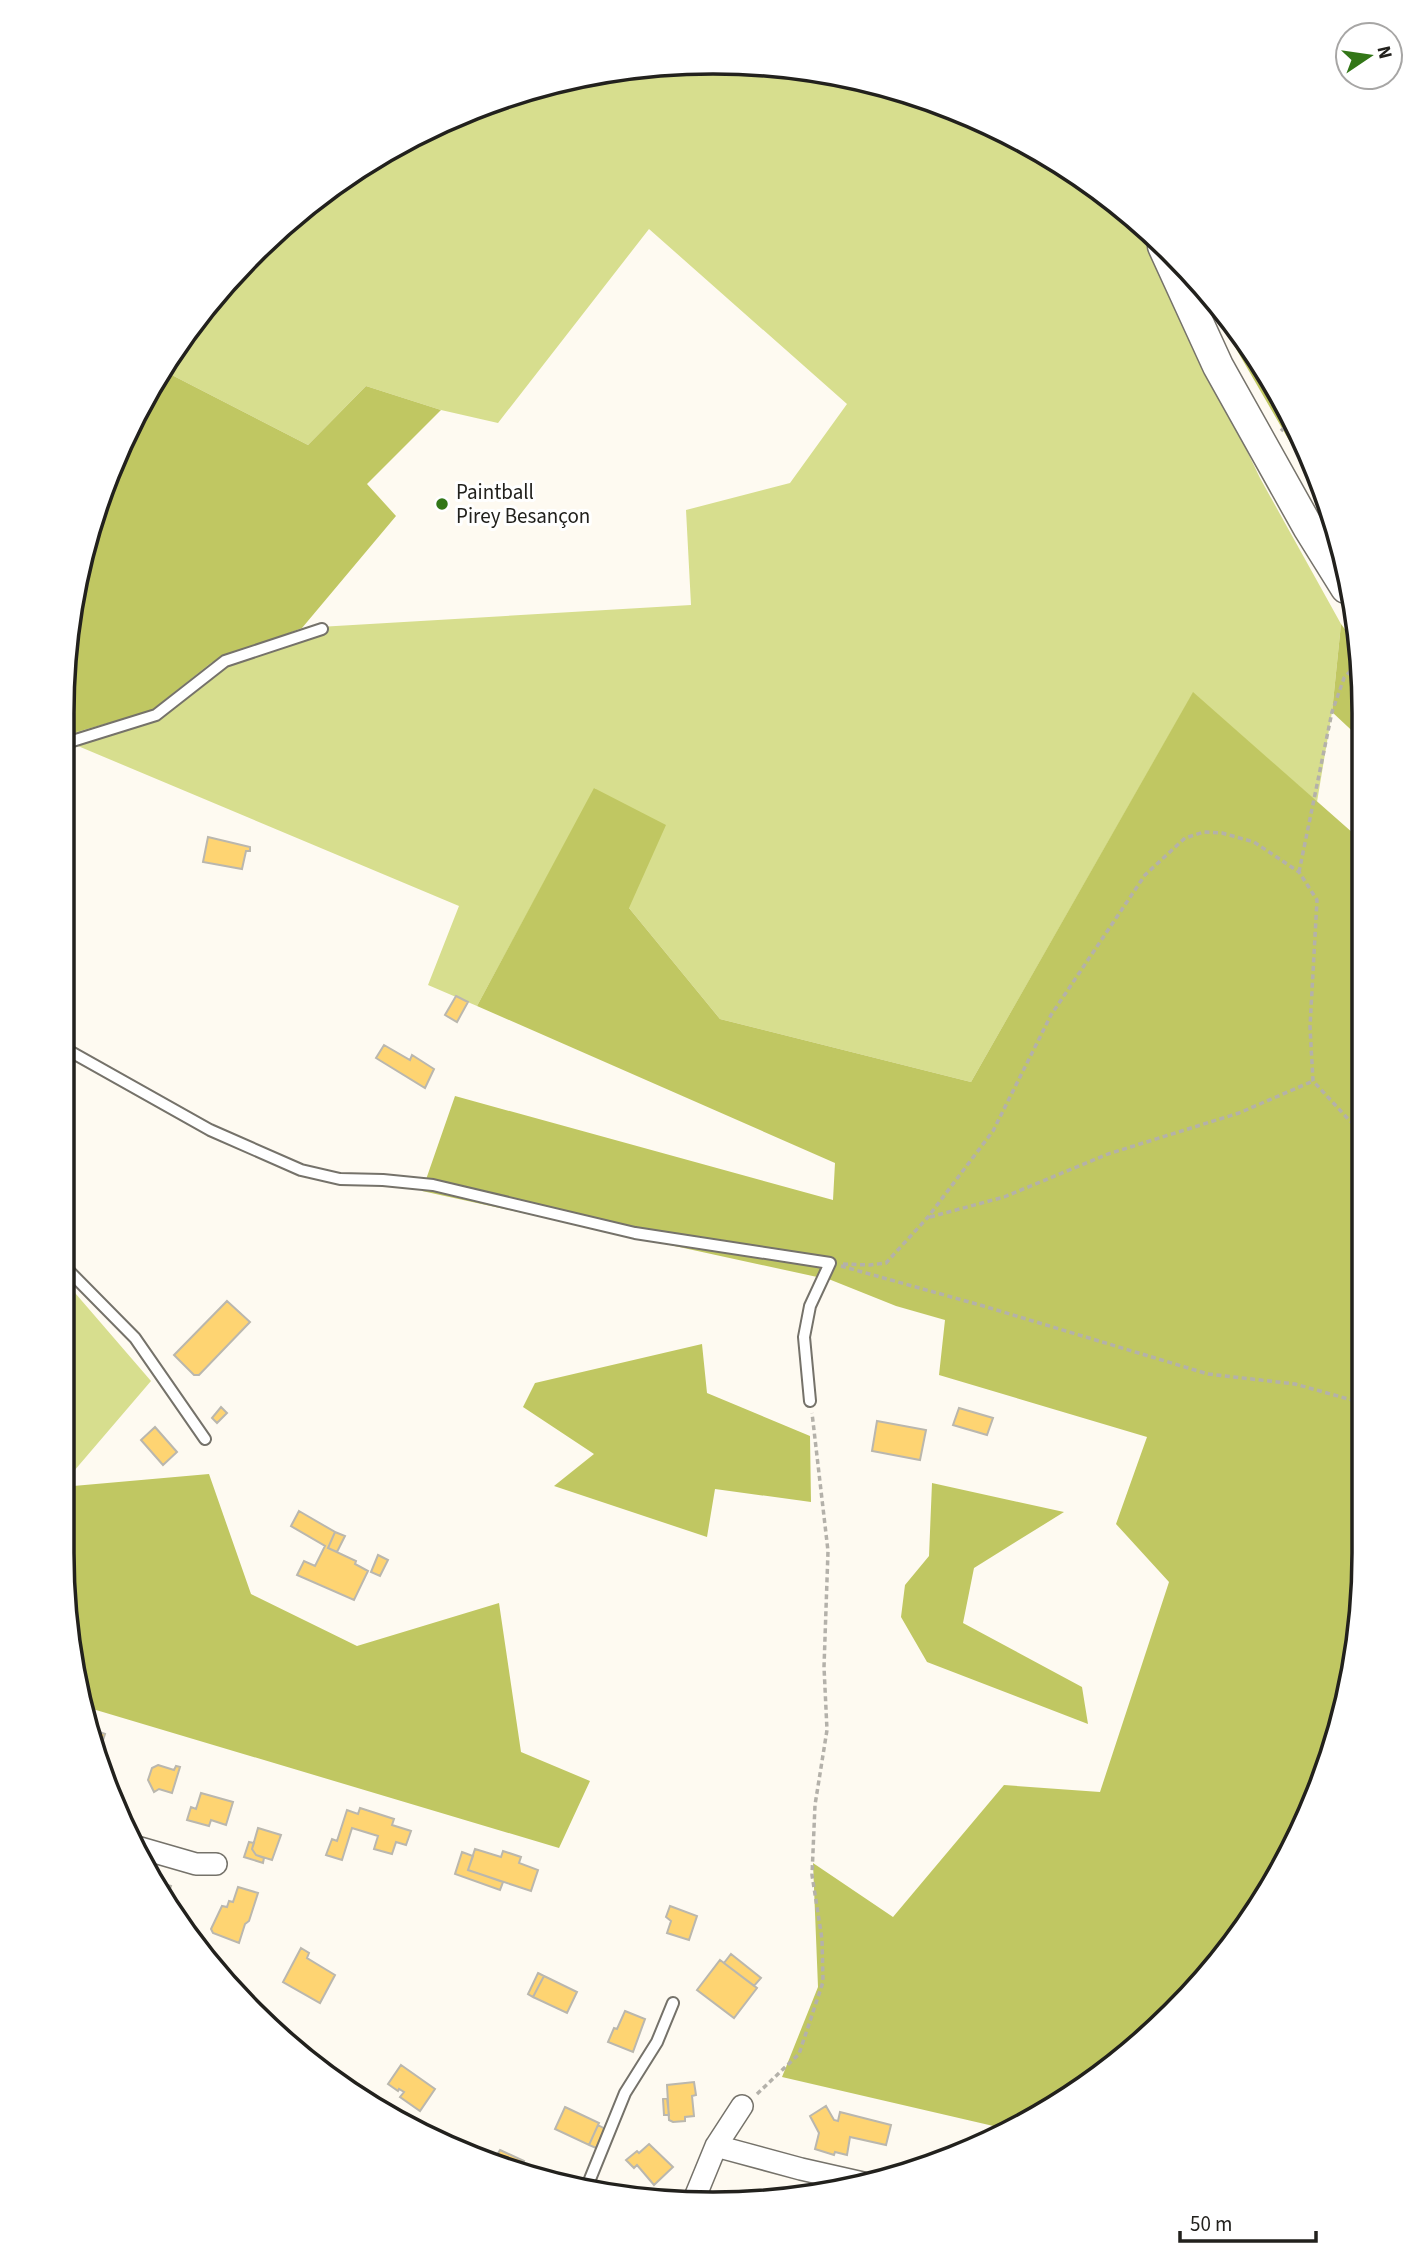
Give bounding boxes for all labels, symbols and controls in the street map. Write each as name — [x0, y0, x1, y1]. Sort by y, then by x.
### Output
north arrow — [1334, 21, 1404, 91]
text: N — [1370, 43, 1399, 62]
place label: Paintball Pirey Besançon — [456, 477, 590, 531]
marker: Paintball Pirey Besançon — [434, 496, 450, 512]
scale bar — [1180, 2200, 1316, 2244]
text: 50 m — [1190, 2209, 1232, 2239]

